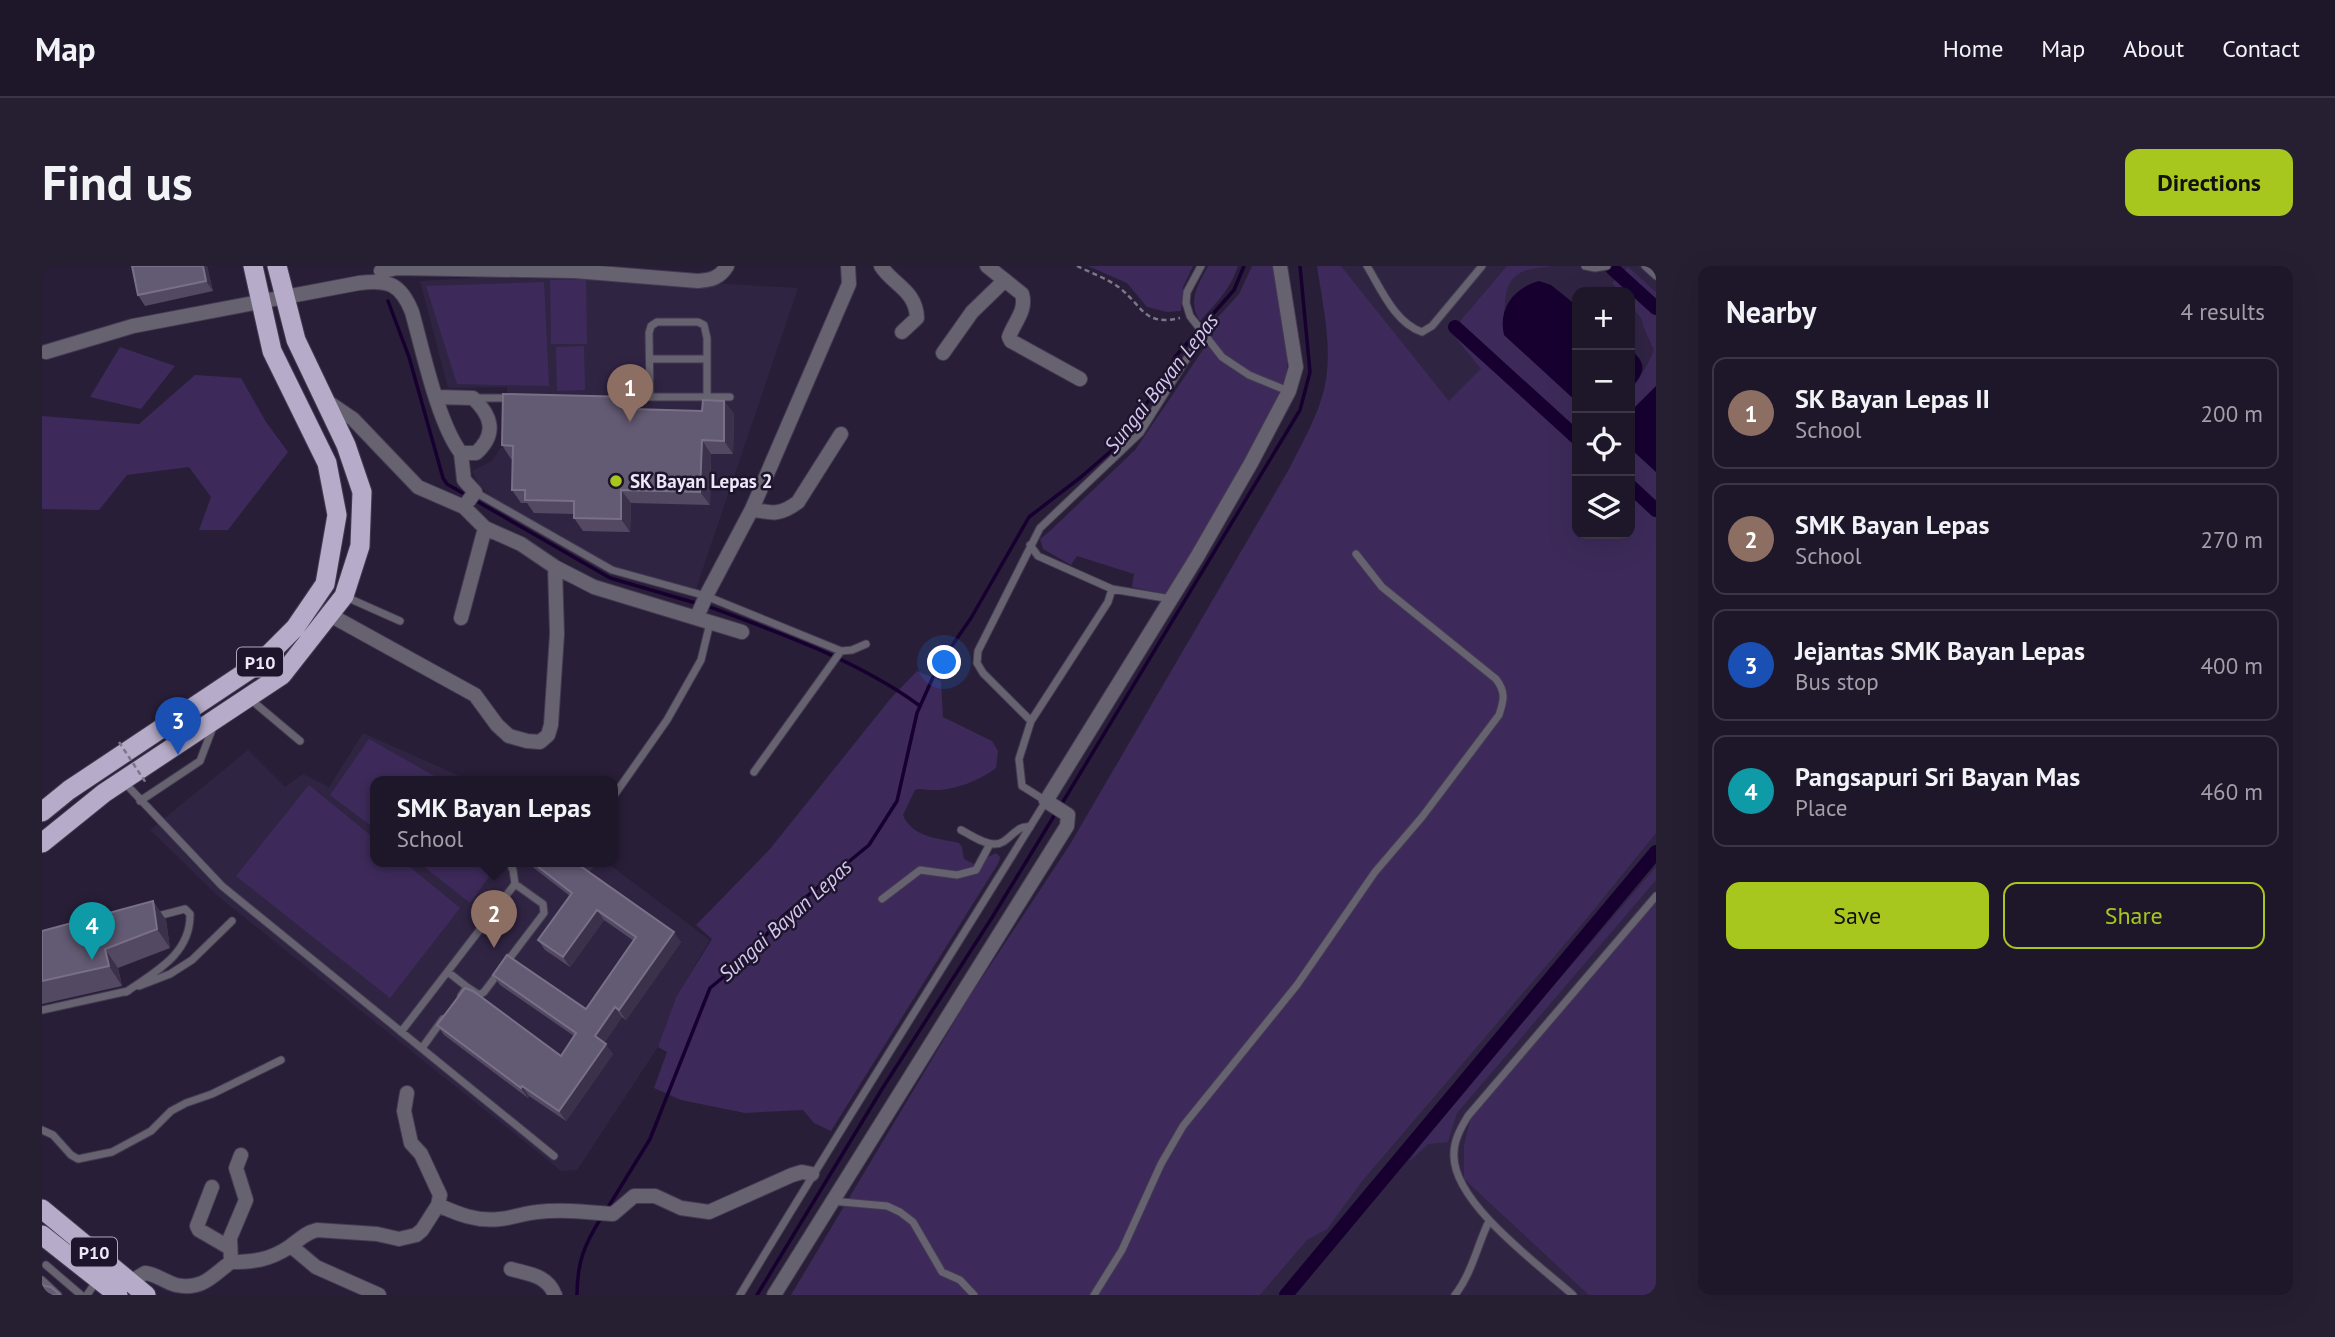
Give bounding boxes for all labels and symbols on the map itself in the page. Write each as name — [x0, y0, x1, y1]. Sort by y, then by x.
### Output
water label: Sungai Bayan Lepas — [1098, 307, 1224, 458]
pin: 1 — [607, 364, 653, 422]
place label: SK Bayan Lepas 2 — [630, 469, 772, 493]
marker: SK Bayan Lepas 2 — [608, 473, 624, 489]
your location — [927, 645, 961, 679]
road number: P10 — [237, 648, 283, 676]
pin: 3 — [155, 697, 201, 755]
water label: Sungai Bayan Lepas — [713, 853, 858, 987]
pin: 2 — [471, 890, 517, 948]
pin: 4 — [69, 902, 115, 960]
road number: P10 — [71, 1238, 117, 1267]

